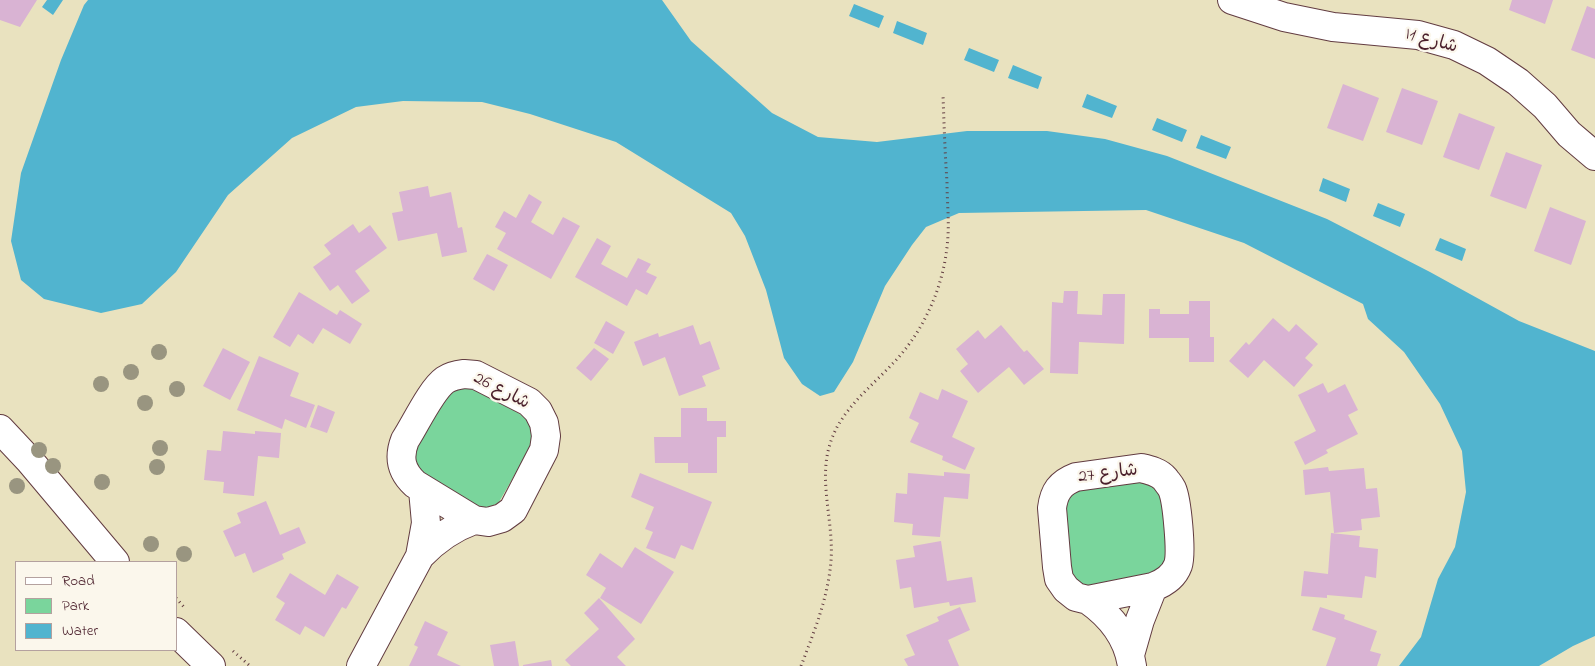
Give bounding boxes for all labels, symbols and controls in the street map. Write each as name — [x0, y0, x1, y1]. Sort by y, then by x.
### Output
street label: I1 شارع — [1402, 25, 1460, 59]
street label: شارع 26 — [469, 369, 533, 415]
street label: شارع 27 — [1077, 461, 1139, 489]
legend — [15, 561, 178, 651]
text: Road — [62, 570, 95, 592]
text: Park — [62, 595, 89, 617]
text: Water — [62, 620, 98, 642]

